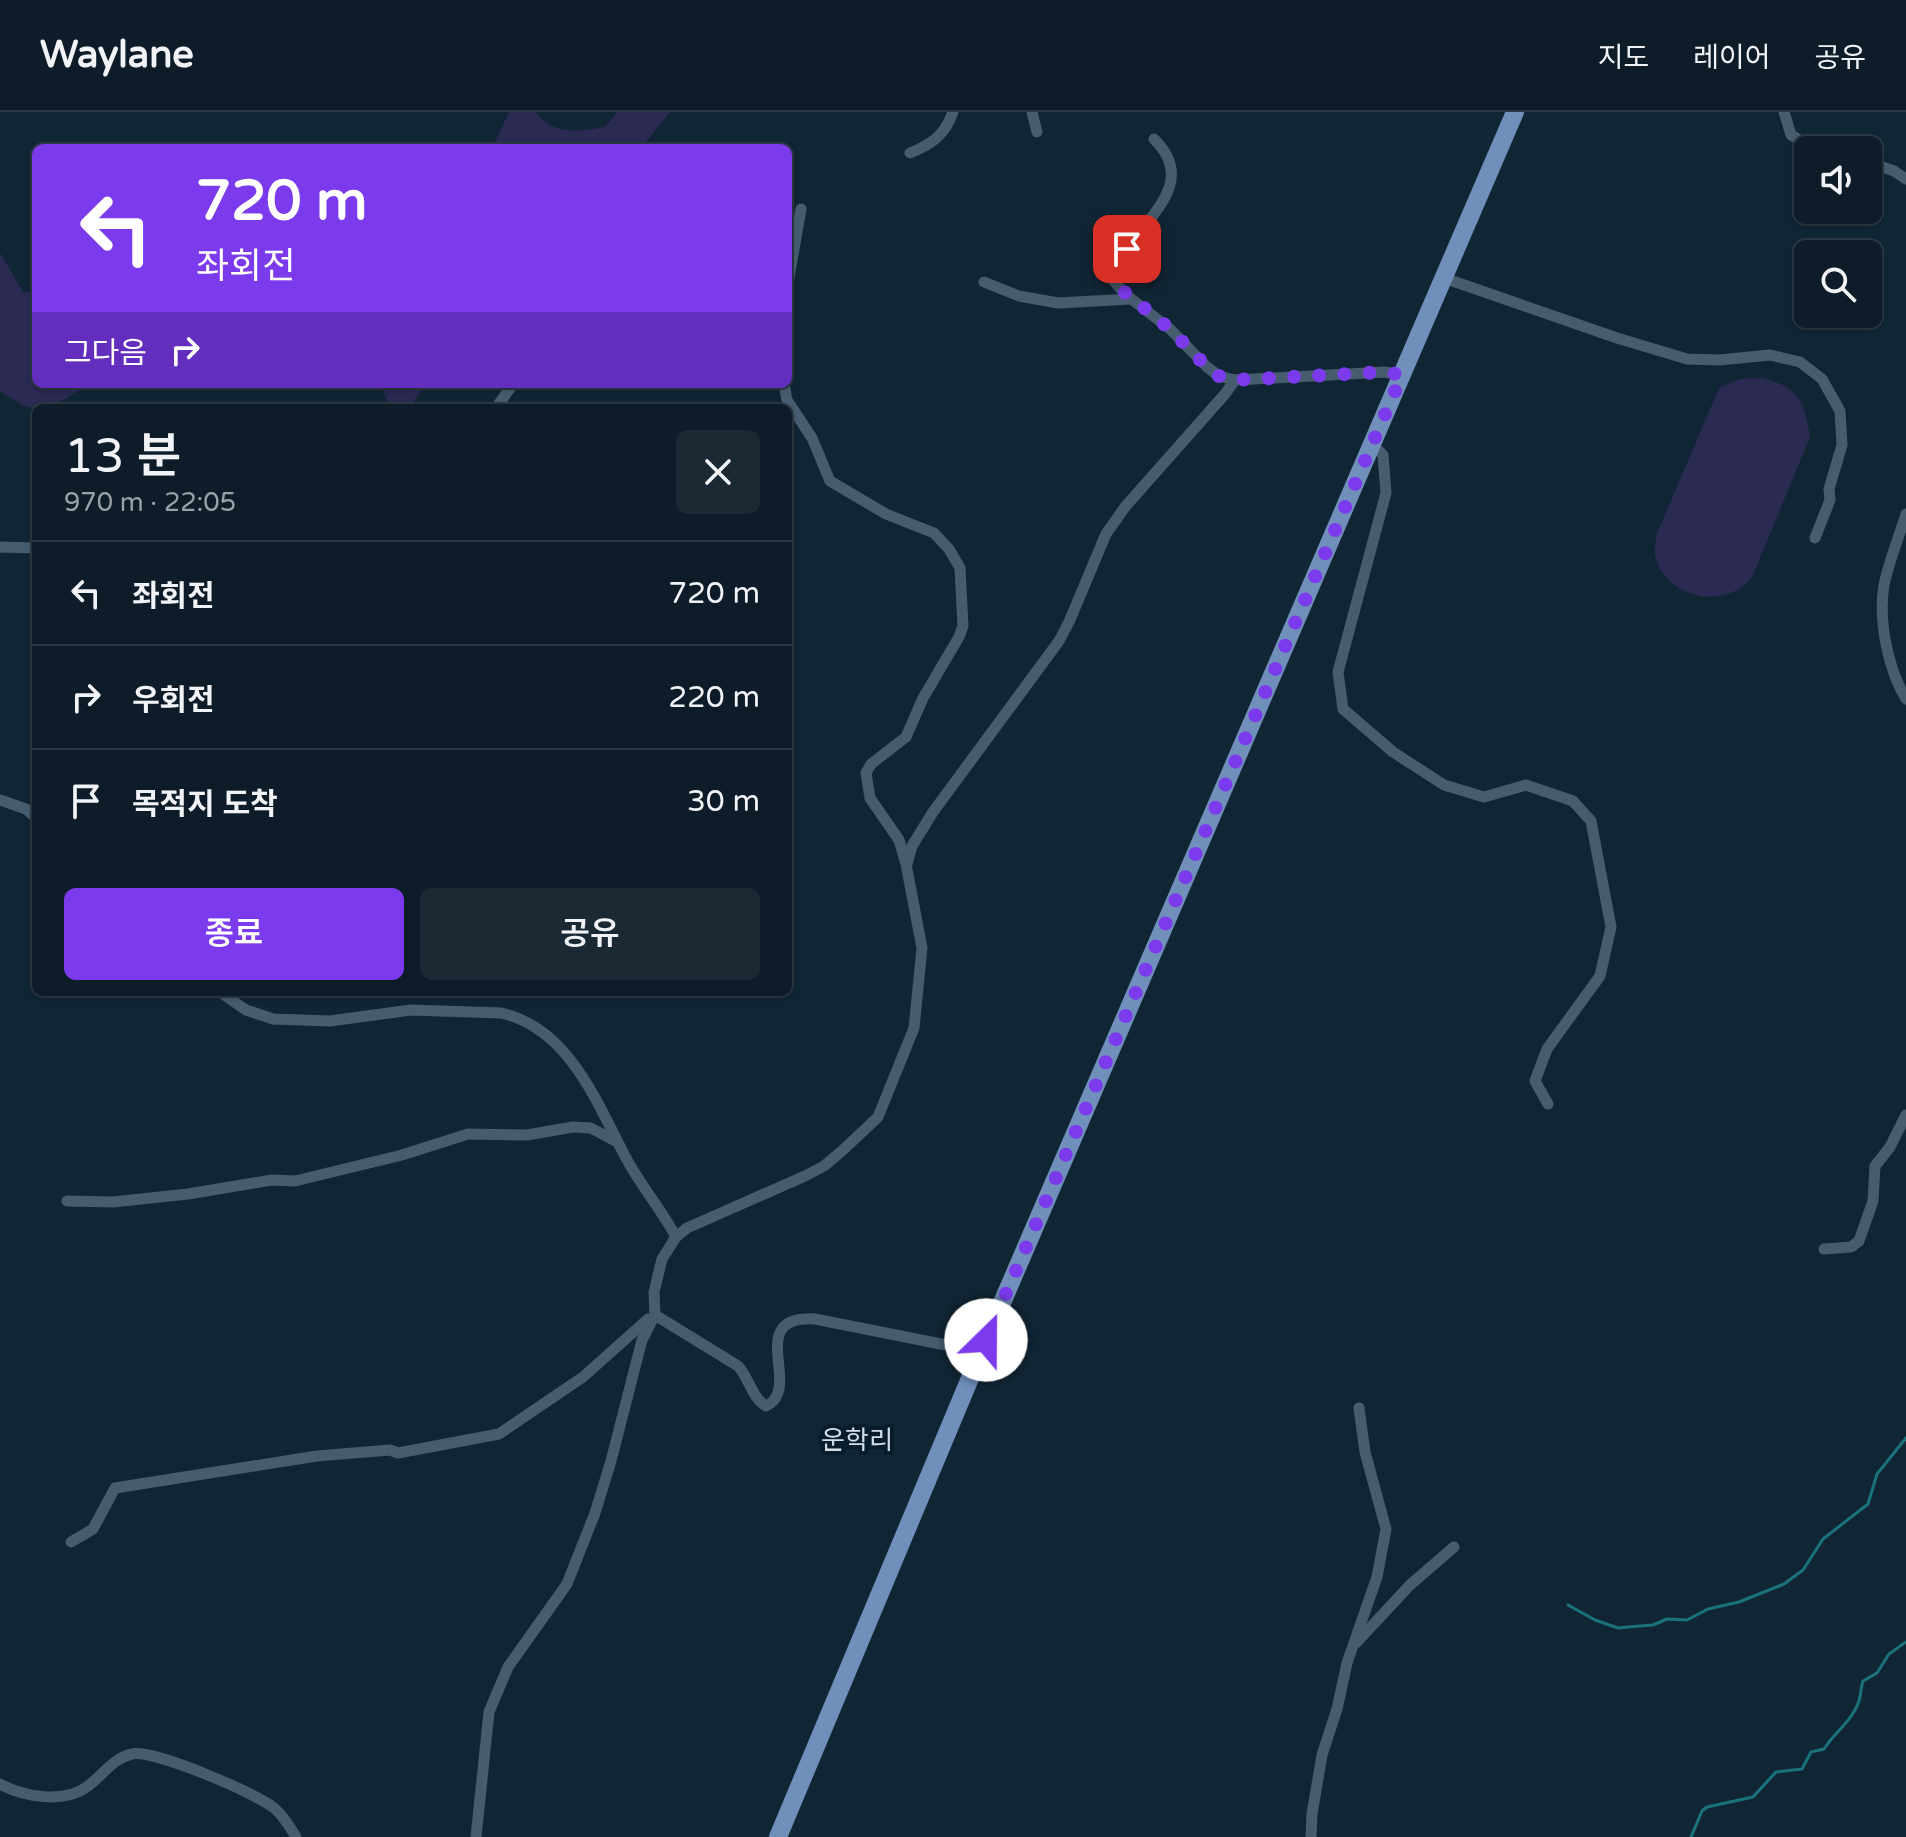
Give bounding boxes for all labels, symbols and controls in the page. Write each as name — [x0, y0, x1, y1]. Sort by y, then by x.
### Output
text: Waylane — [40, 32, 194, 78]
text: 지도 — [1598, 41, 1649, 75]
text: 레이어 — [1693, 41, 1770, 75]
text: 공유 — [1814, 41, 1866, 75]
map controls — [1794, 136, 1882, 328]
button: sound — [1794, 136, 1882, 224]
text: 720 m — [196, 168, 367, 235]
icon: left — [64, 176, 168, 280]
pin — [1093, 215, 1161, 283]
icon: arrive — [1105, 227, 1149, 271]
button: search — [1794, 240, 1882, 328]
text: 좌회전 — [196, 245, 295, 288]
icon: right — [163, 328, 207, 372]
text: 그다음 — [64, 335, 147, 372]
text: 13 분 — [64, 428, 181, 486]
button: close — [676, 430, 760, 514]
text: 970 m · 22:05 — [64, 487, 236, 518]
icon: left — [64, 571, 108, 615]
text: 720 m — [668, 575, 760, 612]
text: 좌회전 — [132, 578, 215, 615]
icon: right — [64, 675, 108, 719]
text: 220 m — [668, 679, 760, 716]
text: 우회전 — [132, 682, 215, 719]
icon: arrive — [64, 779, 108, 823]
text: 30 m — [687, 783, 760, 820]
text: 목적지 도착 — [132, 786, 278, 823]
button: 종료 — [64, 888, 404, 980]
button: 공유 — [420, 888, 760, 980]
position arrow — [944, 1298, 1028, 1382]
district label: 운학리 — [821, 1425, 893, 1456]

